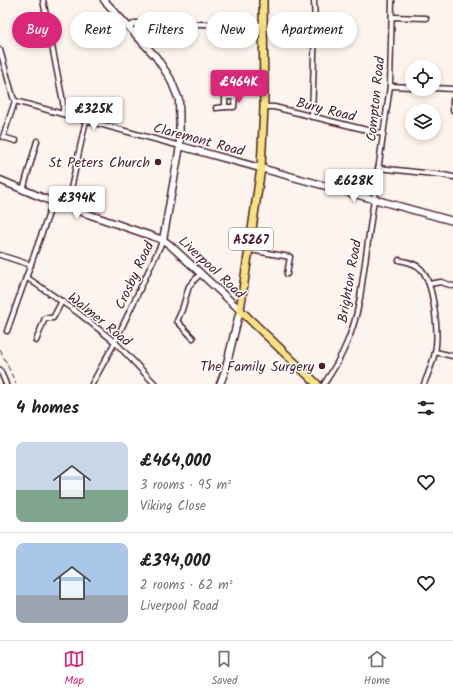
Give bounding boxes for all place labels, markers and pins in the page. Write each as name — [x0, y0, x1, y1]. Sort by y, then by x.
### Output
pin: £464K — [211, 70, 267, 104]
pin: £325K — [66, 97, 122, 131]
place label: St Peters Church — [49, 152, 150, 174]
marker: St Peters Church — [153, 157, 163, 167]
pin: £628K — [326, 169, 382, 203]
pin: £394K — [49, 186, 105, 220]
place label: The Family Surgery — [200, 356, 314, 378]
marker: The Family Surgery — [317, 361, 327, 371]

